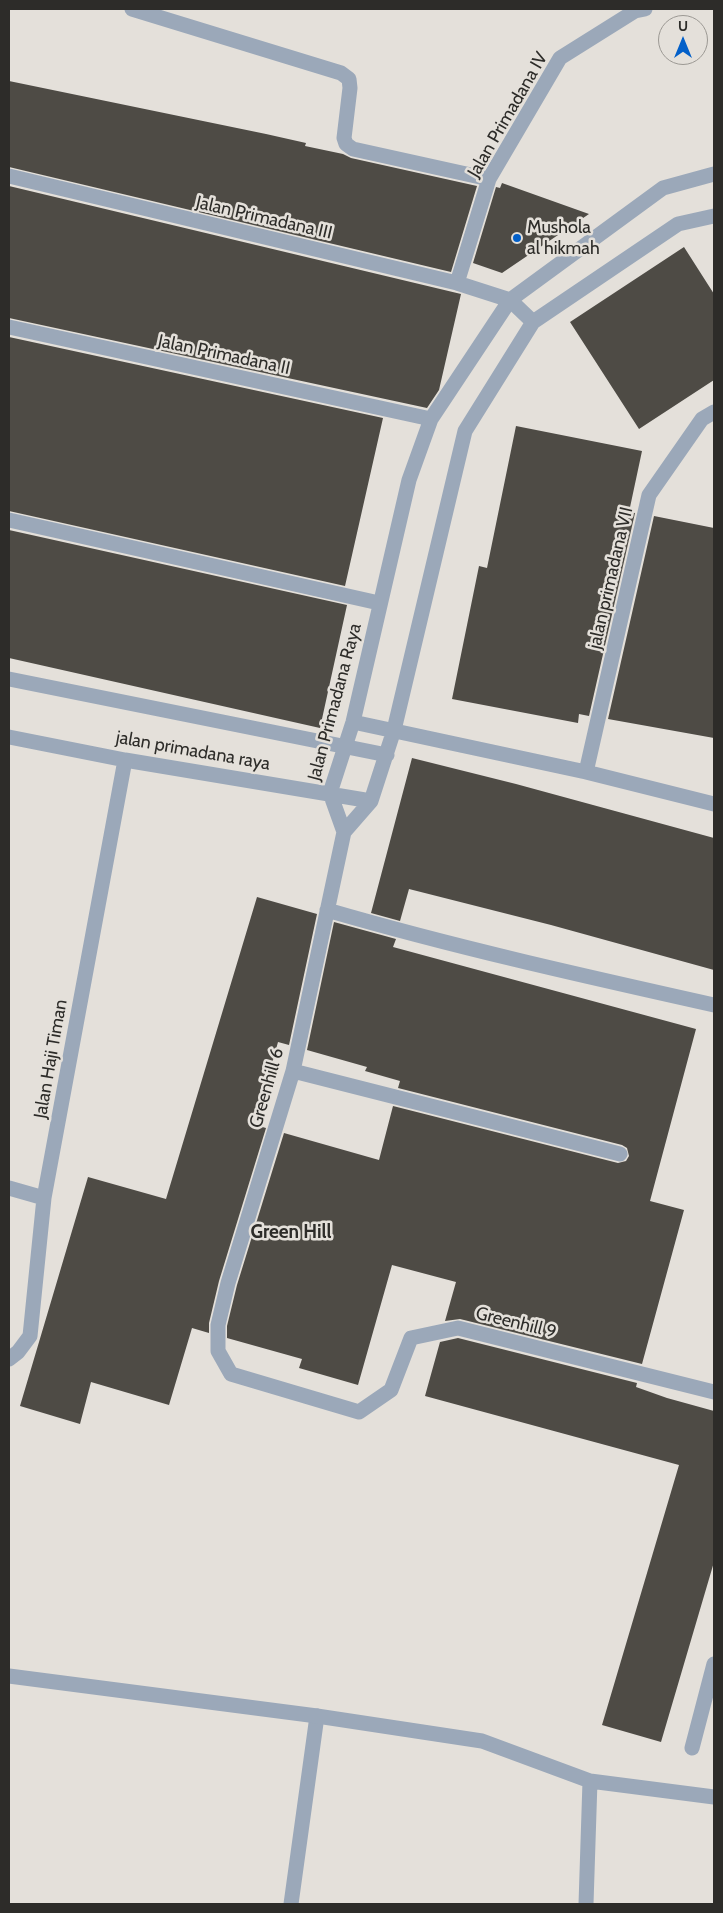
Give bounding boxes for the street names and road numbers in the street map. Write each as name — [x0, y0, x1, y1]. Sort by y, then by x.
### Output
street label: Jalan Primadana IV — [463, 49, 553, 181]
street label: Jalan Primadana III — [194, 192, 334, 244]
street label: Jalan Primadana II — [156, 330, 292, 380]
street label: jalan primadana VII — [584, 505, 638, 651]
street label: Jalan Primadana Raya — [304, 621, 366, 783]
street label: jalan primadana raya — [114, 727, 272, 775]
street label: Jalan Haji Timan — [30, 998, 72, 1120]
street label: Greenhill 6 — [245, 1045, 289, 1131]
street label: Greenhill 9 — [473, 1303, 559, 1343]

